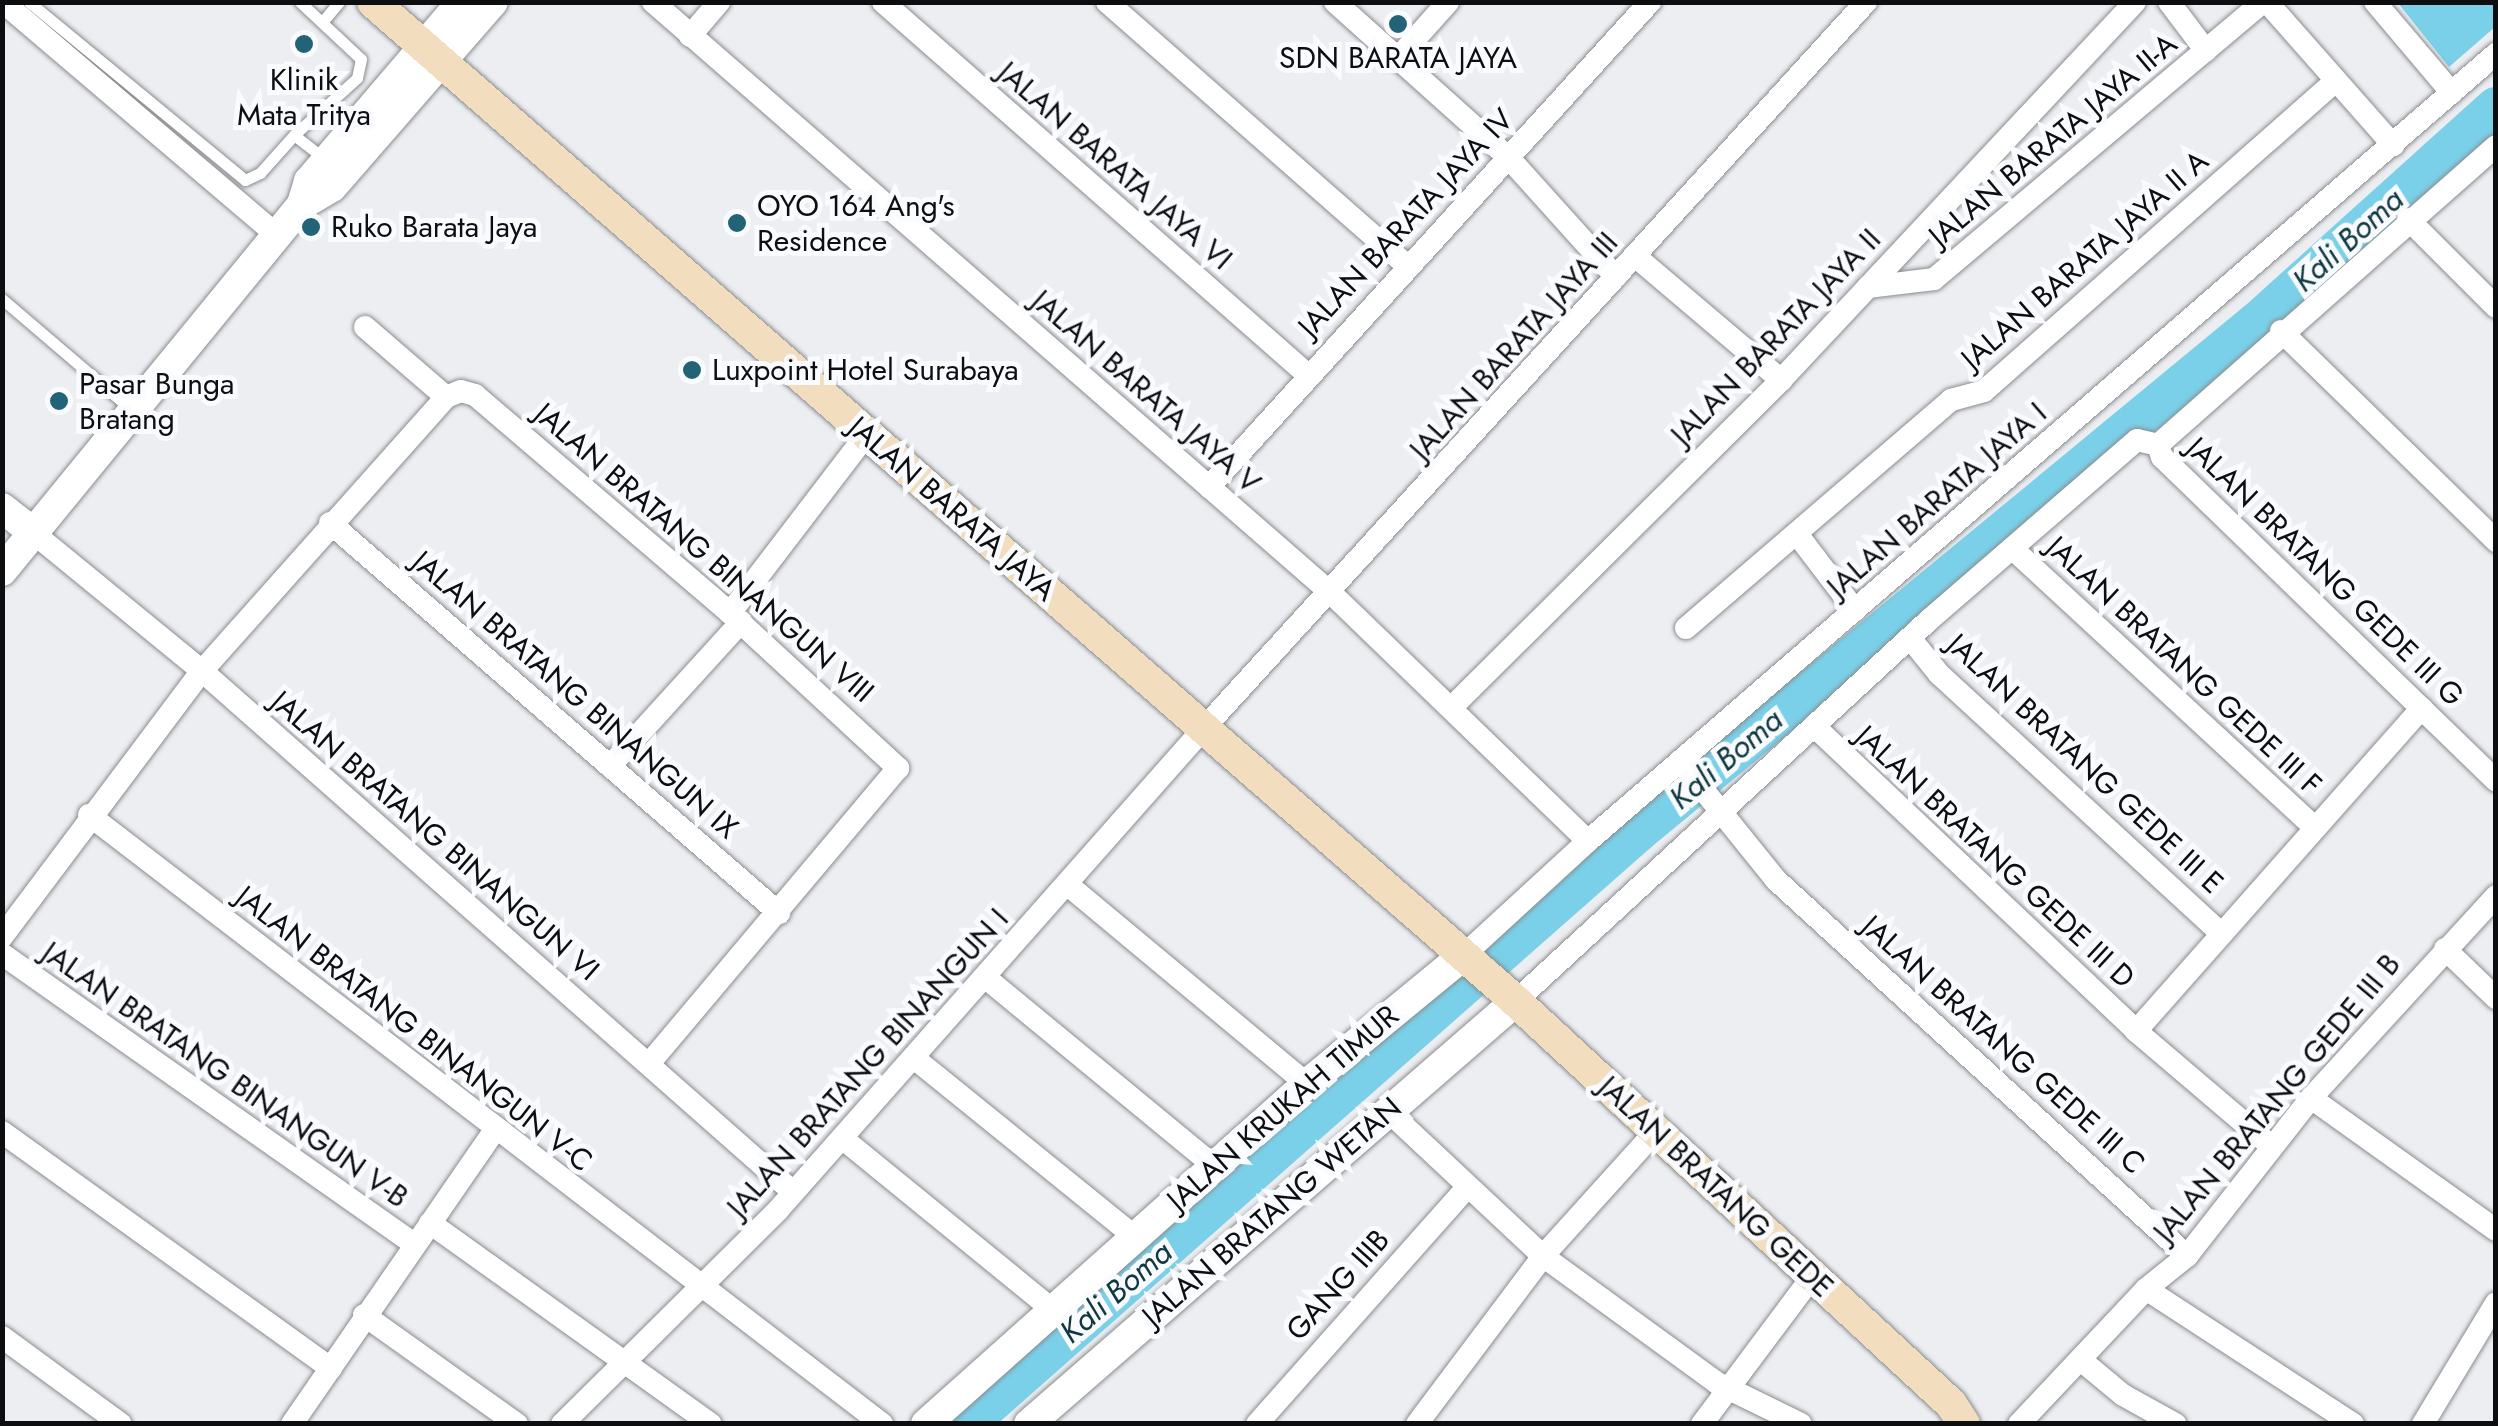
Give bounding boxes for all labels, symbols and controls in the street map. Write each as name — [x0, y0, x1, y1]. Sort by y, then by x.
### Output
marker: SDN BARATA JAYA — [1387, 13, 1409, 35]
street label: JALAN BARATA JAYA II-A — [1922, 26, 2184, 254]
marker: Klinik Mata Tritya — [291, 31, 317, 57]
place label: SDN BARATA JAYA — [1279, 40, 1517, 76]
street label: JALAN BARATA JAYA VI — [991, 55, 1239, 277]
place label: Klinik Mata Tritya — [237, 62, 371, 132]
street label: JALAN BARATA JAYA IV — [1291, 102, 1521, 344]
street label: JALAN BARATA JAYA II A — [1954, 143, 2216, 377]
water label: Kali Boma — [2285, 180, 2411, 300]
place label: OYO 164 Ang's Residence — [757, 188, 954, 258]
place label: Ruko Barata Jaya — [331, 209, 537, 245]
marker: OYO 164 Ang's Residence — [726, 212, 748, 234]
marker: Ruko Barata Jaya — [300, 216, 322, 238]
street label: JALAN BARATA JAYA II — [1664, 222, 1888, 452]
street label: JALAN BARATA JAYA III — [1402, 225, 1626, 467]
street label: JALAN BARATA JAYA V — [1024, 283, 1268, 501]
place label: Luxpoint Hotel Surabaya — [712, 352, 1019, 388]
marker: Luxpoint Hotel Surabaya — [681, 359, 703, 381]
place label: Pasar Bunga Bratang — [79, 366, 235, 436]
marker: Pasar Bunga Bratang — [48, 390, 70, 412]
street label: JALAN BARATA JAYA I — [1820, 395, 2054, 605]
street label: JALAN BRATANG BINANGUN VIII — [527, 396, 881, 710]
street label: JALAN BARATA JAYA — [841, 409, 1063, 609]
street label: JALAN BRATANG GEDE III G — [2179, 430, 2471, 714]
street label: JALAN BRATANG GEDE III F — [2039, 529, 2329, 803]
street label: JALAN BRATANG BINANGUN IX — [405, 544, 745, 846]
street label: JALAN BRATANG GEDE III E — [1940, 627, 2230, 901]
street label: JALAN BRATANG BINANGUN VI — [264, 684, 606, 988]
water label: Kali Boma — [1661, 700, 1791, 818]
street label: JALAN BRATANG GEDE III D — [1848, 718, 2142, 996]
street label: JALAN BRATANG BINANGUN V-C — [229, 879, 599, 1179]
street label: JALAN BRATANG BINANGUN I — [720, 901, 1016, 1225]
street label: JALAN BRATANG GEDE III C — [1854, 908, 2152, 1182]
street label: JALAN BRATANG BINANGUN V-B — [35, 935, 415, 1215]
street label: JALAN BRATANG GEDE III B — [2146, 947, 2408, 1249]
street label: JALAN KRUKAH TIMUR — [1160, 998, 1406, 1218]
street label: JALAN BRATANG GEDE — [1591, 1069, 1841, 1305]
street label: JALAN BRATANG WETAN — [1135, 1090, 1409, 1334]
street label: GANG IIIB — [1279, 1222, 1397, 1348]
water label: Kali Boma — [1052, 1233, 1180, 1351]

